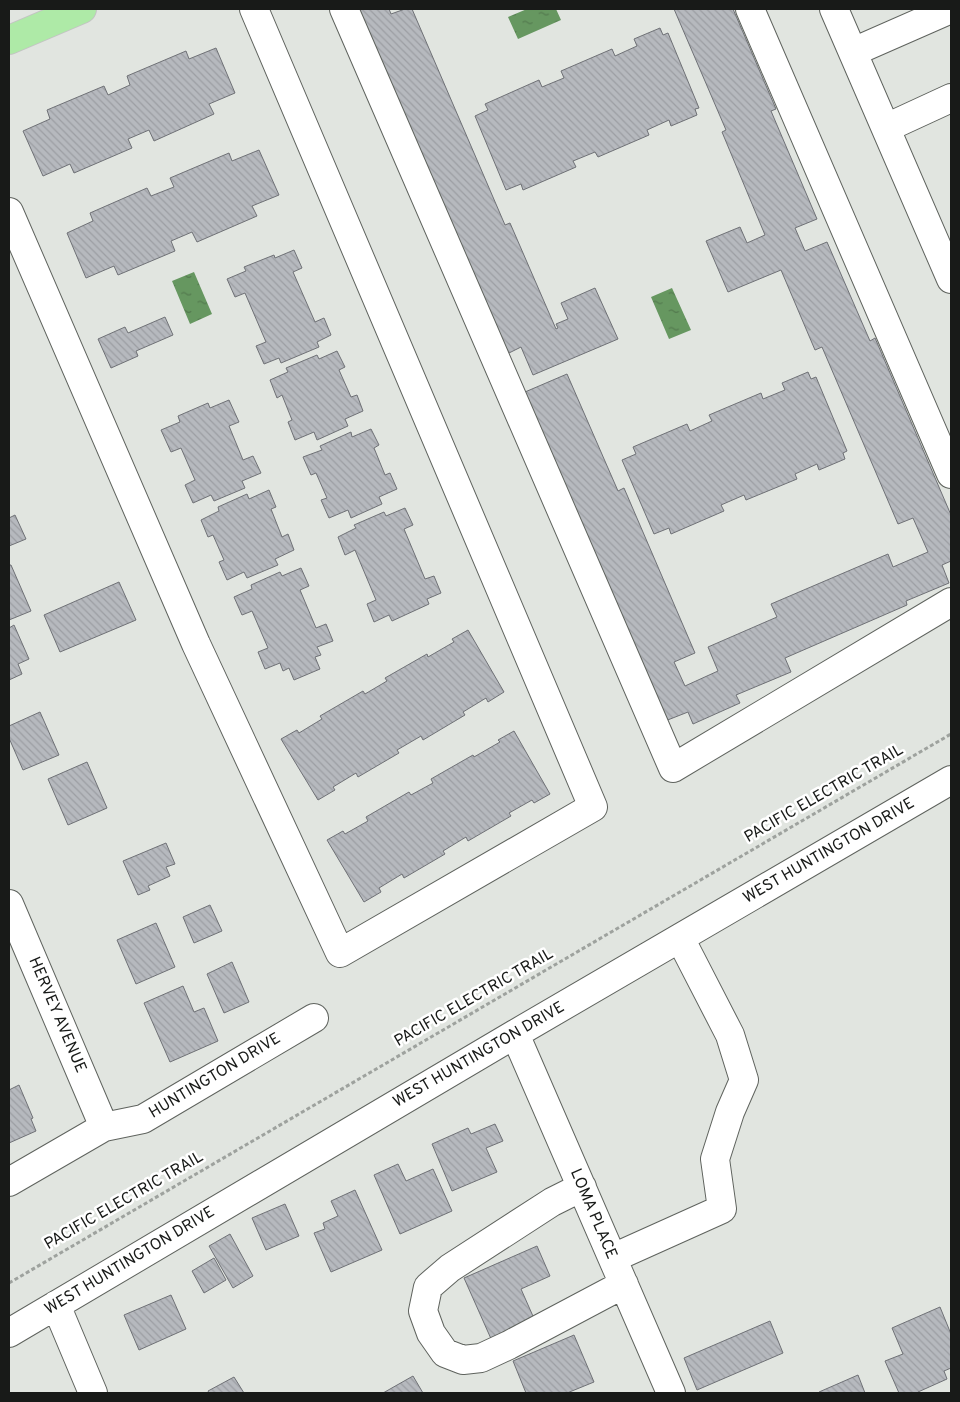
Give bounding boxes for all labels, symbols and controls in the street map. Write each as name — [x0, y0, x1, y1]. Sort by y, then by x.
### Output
street label: PACIFIC ELECTRIC TRAIL — [741, 740, 907, 848]
street label: WEST HUNTINGTON DRIVE — [740, 794, 918, 908]
street label: PACIFIC ELECTRIC TRAIL — [391, 944, 557, 1052]
street label: HERVEY AVENUE — [24, 954, 90, 1076]
street label: WEST HUNTINGTON DRIVE — [390, 998, 568, 1112]
street label: HUNTINGTON DRIVE — [145, 1029, 285, 1123]
street label: PACIFIC ELECTRIC TRAIL — [41, 1147, 207, 1255]
street label: LOMA PLACE — [565, 1166, 621, 1262]
street label: WEST HUNTINGTON DRIVE — [41, 1202, 219, 1320]

